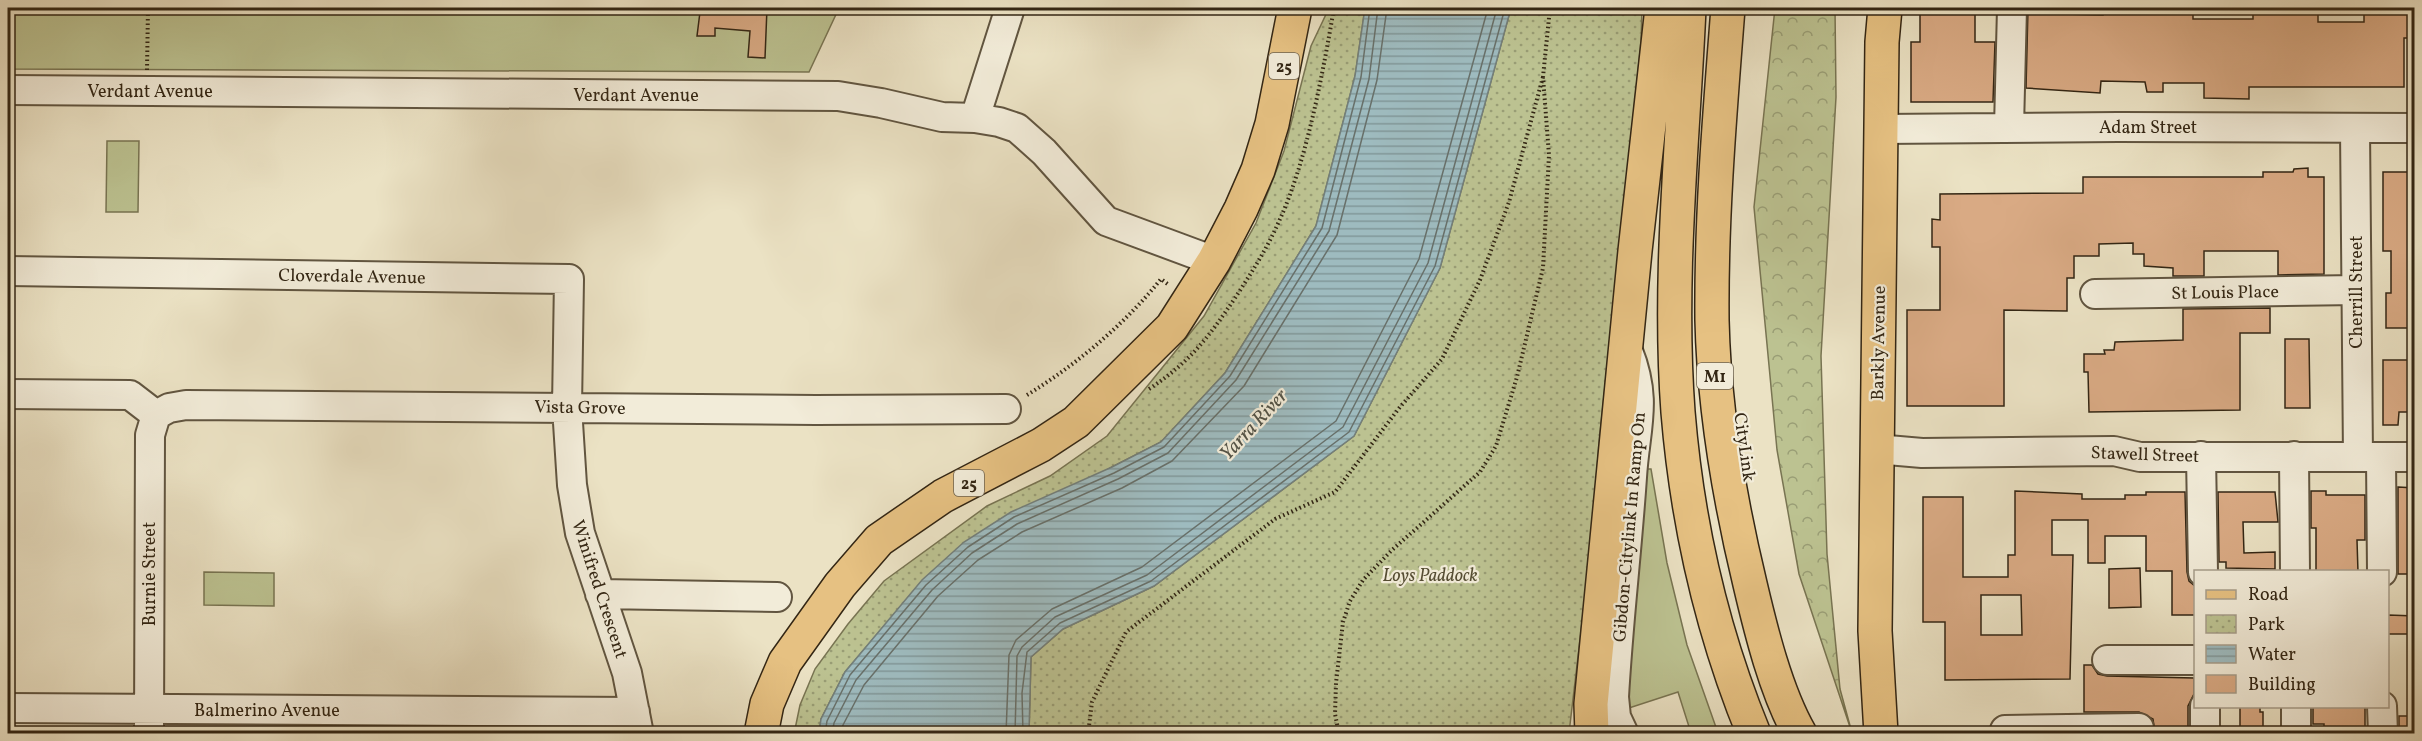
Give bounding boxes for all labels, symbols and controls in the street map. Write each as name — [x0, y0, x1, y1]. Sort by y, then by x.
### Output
road number: 25 — [1269, 53, 1299, 79]
street label: Verdant Avenue — [87, 80, 213, 105]
street label: Verdant Avenue — [573, 84, 699, 109]
street label: Adam Street — [2099, 116, 2197, 141]
street label: Cherrill Street — [2345, 235, 2370, 349]
street label: Cloverdale Avenue — [278, 264, 426, 291]
street label: St Louis Place — [2171, 280, 2279, 307]
street label: Barkly Avenue — [1866, 286, 1893, 401]
road number: M1 — [1697, 363, 1733, 389]
water label: Yarra River — [1214, 383, 1295, 467]
street label: Vista Grove — [534, 395, 626, 422]
street label: Gibdon-Citylink In Ramp On — [1608, 411, 1653, 643]
street label: CityLink — [1726, 411, 1761, 483]
street label: Stawell Street — [2090, 441, 2200, 470]
road number: 25 — [954, 470, 984, 496]
street label: Winifred Crescent — [564, 517, 633, 662]
street label: Burnie Street — [138, 522, 163, 626]
park label: Loys Paddock — [1382, 564, 1478, 589]
legend — [2194, 570, 2389, 708]
text: Road — [2248, 583, 2289, 608]
text: Park — [2248, 613, 2285, 638]
text: Water — [2248, 643, 2296, 668]
text: Building — [2248, 673, 2316, 698]
street label: Balmerino Avenue — [194, 699, 340, 724]

